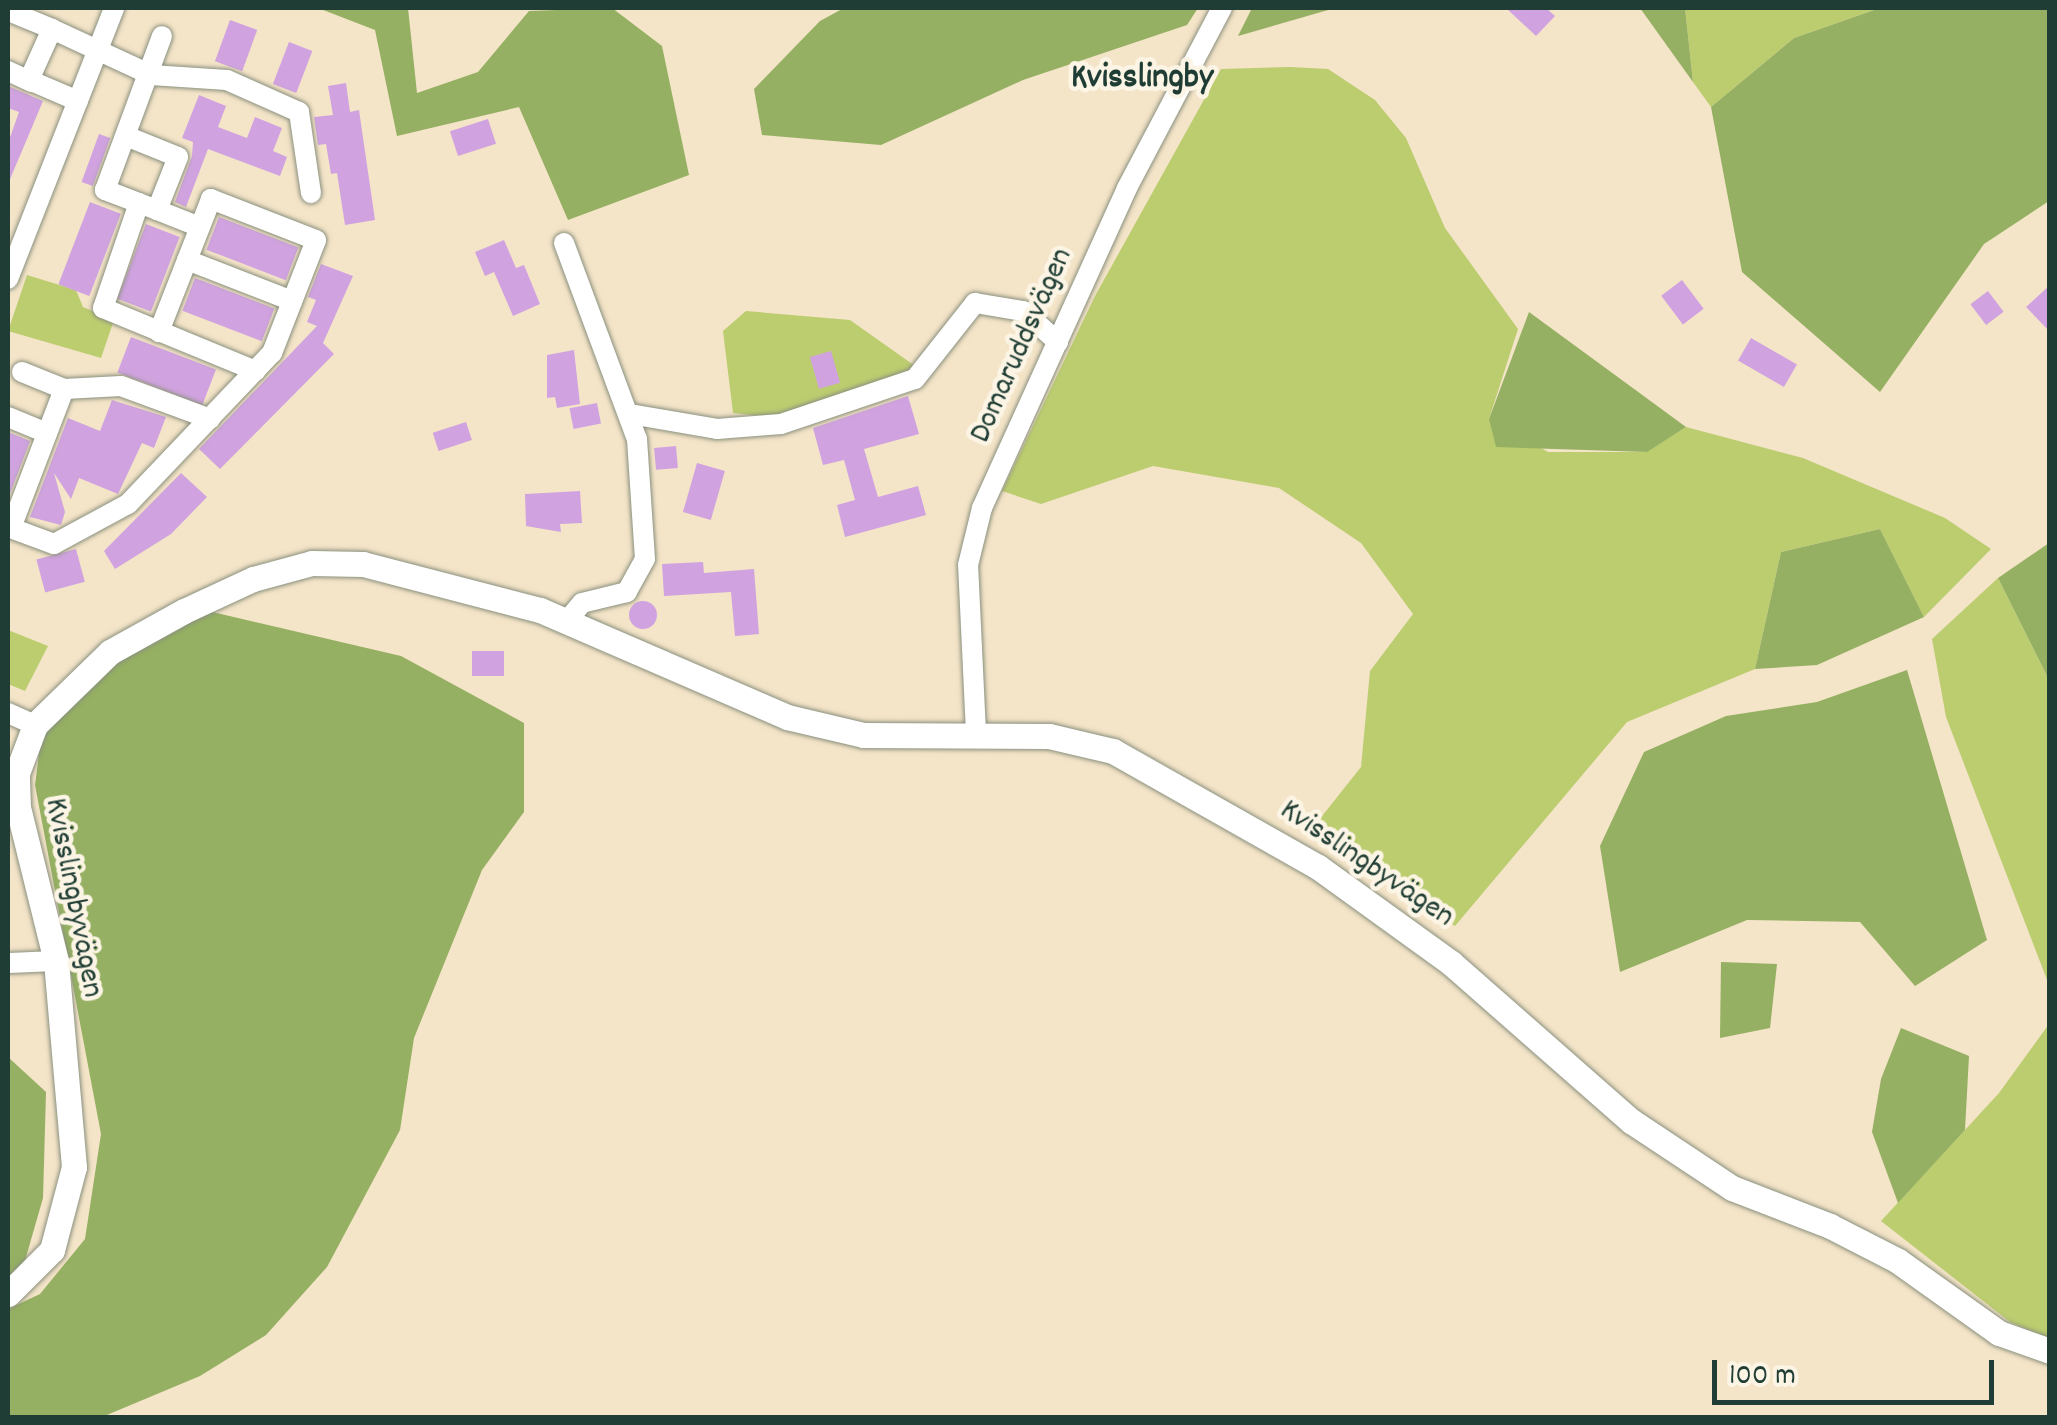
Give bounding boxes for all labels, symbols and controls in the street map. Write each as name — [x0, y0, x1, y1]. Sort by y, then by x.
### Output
district label: Kvisslingby — [1071, 58, 1213, 100]
street label: Domaruddsvägen — [963, 243, 1083, 449]
street label: Kvisslingbyvägen — [1271, 793, 1461, 937]
street label: Kvisslingbyvägen — [34, 795, 110, 1001]
scale bar — [1717, 1340, 2000, 1402]
text: 100 m — [1729, 1356, 1796, 1399]

